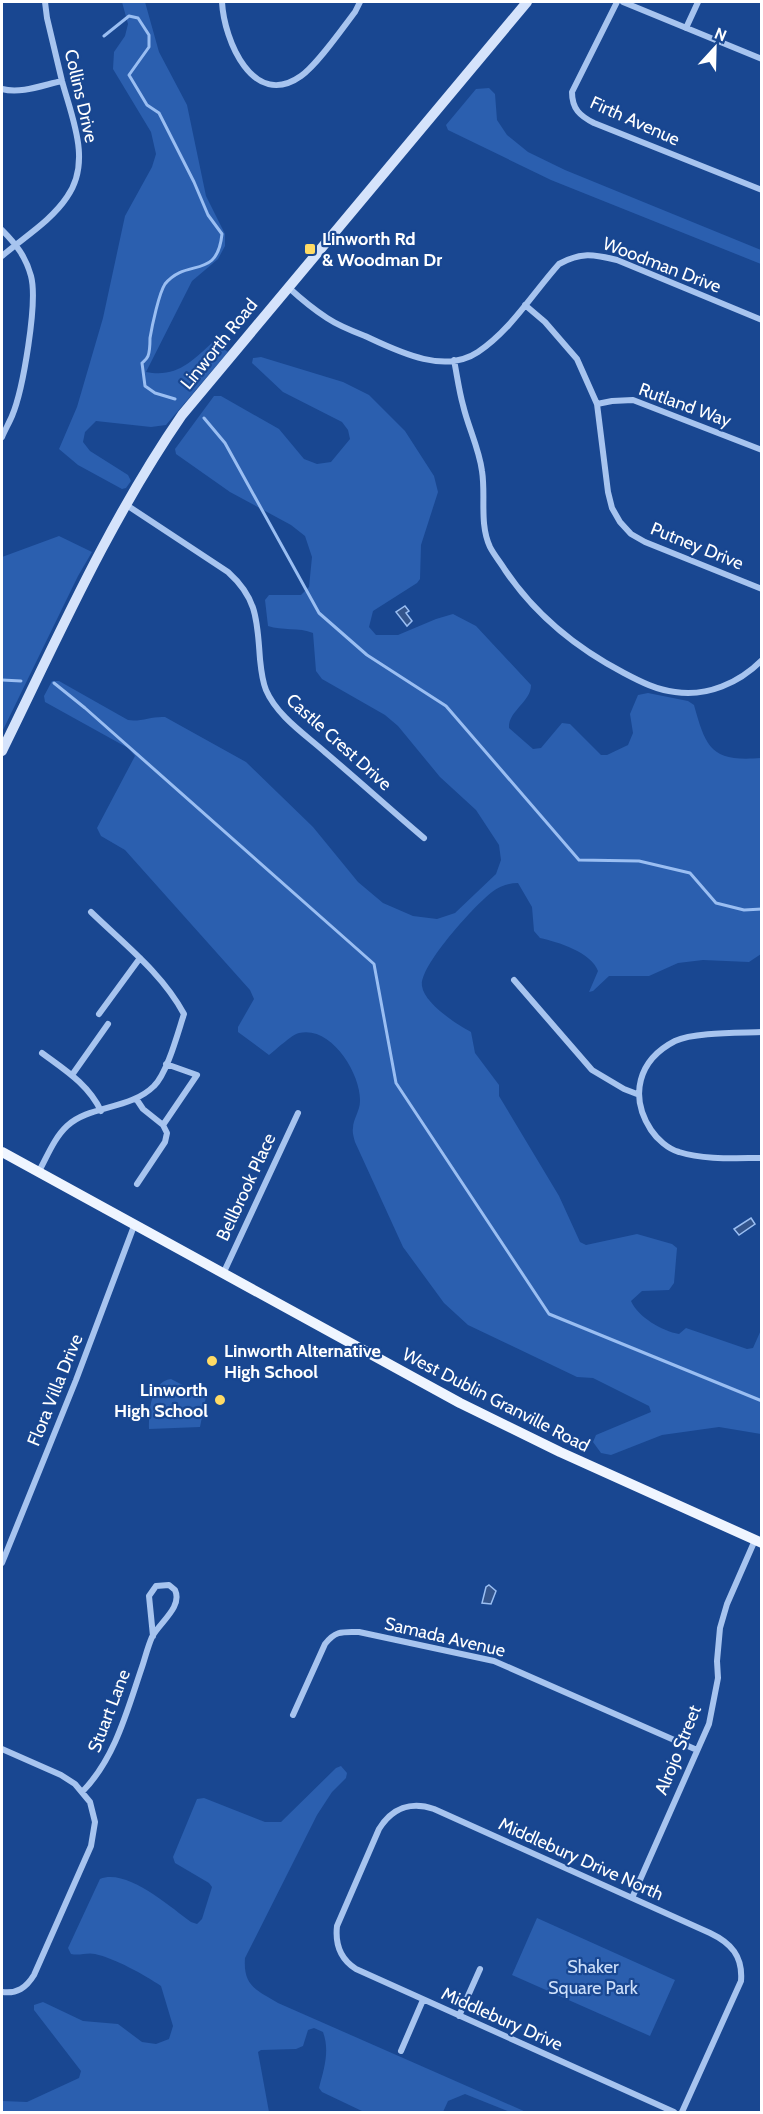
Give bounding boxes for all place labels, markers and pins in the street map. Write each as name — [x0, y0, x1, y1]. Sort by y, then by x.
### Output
place label: Linworth Rd & Woodman Dr — [322, 228, 442, 271]
marker: Linworth Rd & Woodman Dr — [303, 242, 317, 256]
place label: Linworth Alternative High School — [224, 1340, 381, 1383]
marker: Linworth Alternative High School — [205, 1354, 219, 1368]
place label: Linworth High School — [114, 1379, 208, 1422]
marker: Linworth High School — [213, 1393, 227, 1407]

